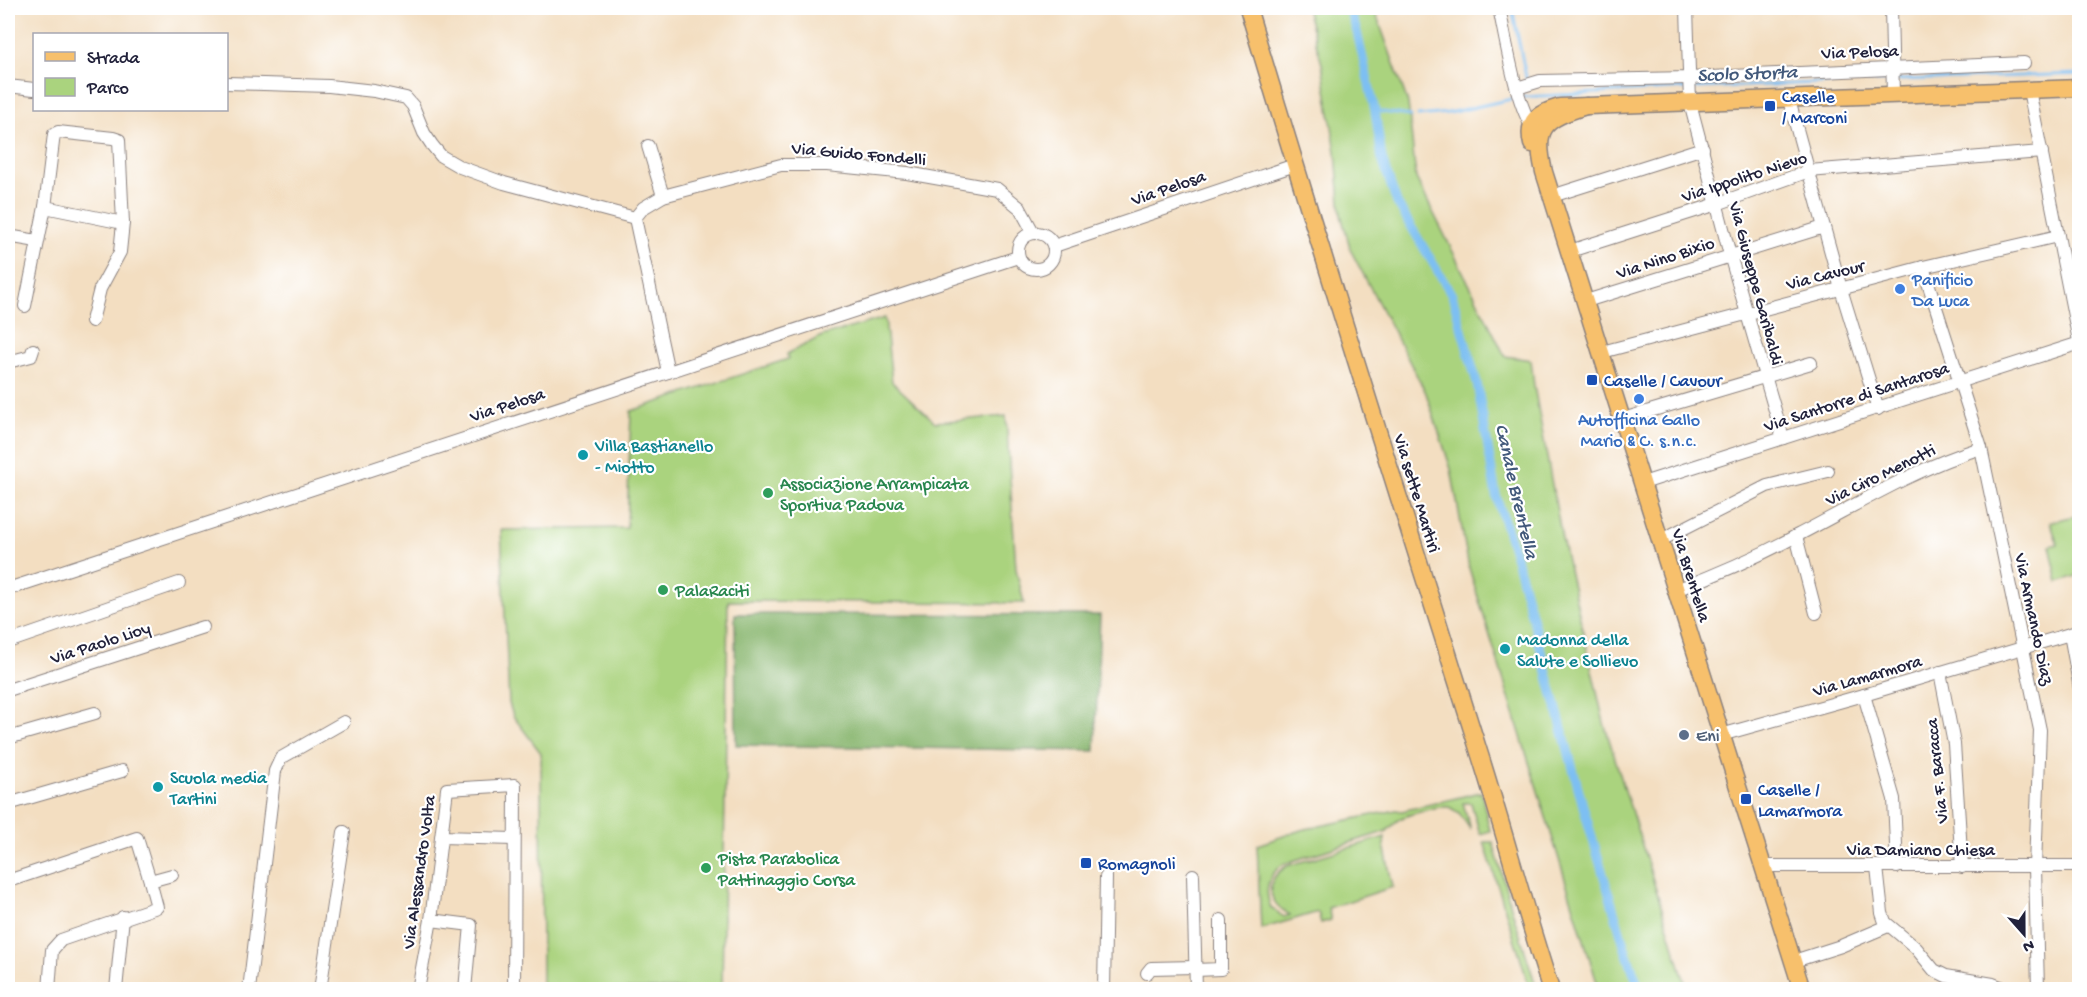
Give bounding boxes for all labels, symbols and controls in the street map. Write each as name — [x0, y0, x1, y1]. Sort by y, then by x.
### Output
legend — [33, 33, 228, 111]
street label: Via Pelosa — [1820, 42, 1900, 65]
text: Strada — [87, 49, 141, 70]
water label: Scolo Storta — [1697, 62, 1799, 89]
text: Parco — [86, 79, 129, 100]
place label: Caselle / Marconi — [1782, 88, 1847, 130]
marker: Caselle / Marconi — [1763, 99, 1777, 113]
street label: Via Guido Fondelli — [790, 139, 927, 172]
street label: Via Ippolito Nievo — [1678, 148, 1810, 209]
street label: Via Pelosa — [1128, 167, 1210, 212]
street label: Via Giuseppe Garibaldi — [1722, 199, 1787, 368]
street label: Via Nino Bixio — [1613, 234, 1717, 285]
street label: Via Cavour — [1783, 256, 1869, 297]
place label: Panificio Da Luca — [1911, 271, 1973, 313]
marker: Panificio Da Luca — [1893, 282, 1907, 296]
street label: Via Santorre di Santarosa — [1761, 358, 1953, 439]
place label: Caselle / Cavour — [1604, 372, 1723, 393]
marker: Caselle / Cavour — [1585, 373, 1599, 387]
street label: Via Pelosa — [467, 384, 549, 429]
marker: Autofficina Gallo Mario & C. s.n.c. — [1632, 392, 1646, 406]
place label: Autofficina Gallo Mario & C. s.n.c. — [1578, 411, 1700, 453]
water label: Canale Brentella — [1488, 422, 1542, 563]
street label: Via sette Martiri — [1387, 431, 1444, 556]
place label: Villa Bastianello - Miotto — [594, 437, 713, 479]
street label: Via Ciro Menotti — [1822, 440, 1940, 512]
marker: Villa Bastianello - Miotto — [576, 448, 590, 462]
place label: Associazione Arrampicata Sportiva Padova — [780, 475, 970, 517]
marker: Associazione Arrampicata Sportiva Padova — [761, 486, 775, 500]
street label: Via Brentella — [1665, 526, 1714, 626]
street label: Via Armando Diaz — [2008, 551, 2057, 688]
place label: PalaRaciti — [674, 582, 750, 603]
marker: PalaRaciti — [656, 583, 670, 597]
street label: Via Paolo Lioy — [47, 618, 153, 671]
place label: Madonna della Salute e Sollievo — [1517, 631, 1638, 673]
marker: Madonna della Salute e Sollievo — [1498, 642, 1512, 656]
street label: Via Lamarmora — [1810, 652, 1926, 703]
street label: Via F. Baracca — [1922, 716, 1955, 825]
place label: Eni — [1696, 727, 1720, 748]
marker: Eni — [1677, 728, 1691, 742]
place label: Scuola media Tartini — [169, 769, 268, 811]
marker: Scuola media Tartini — [151, 780, 165, 794]
place label: Caselle / Lamarmora — [1758, 781, 1843, 823]
marker: Caselle / Lamarmora — [1739, 792, 1753, 806]
street label: Via Alessandro Volta — [399, 793, 442, 952]
street label: Via Damiano Chiesa — [1846, 841, 1996, 862]
place label: Pista Parabolica Pattinaggio Corsa — [717, 850, 856, 892]
place label: Romagnoli — [1098, 855, 1176, 876]
marker: Romagnoli — [1079, 856, 1093, 870]
marker: Pista Parabolica Pattinaggio Corsa — [699, 861, 713, 875]
north arrow — [1994, 904, 2054, 964]
text: N — [2019, 934, 2036, 956]

